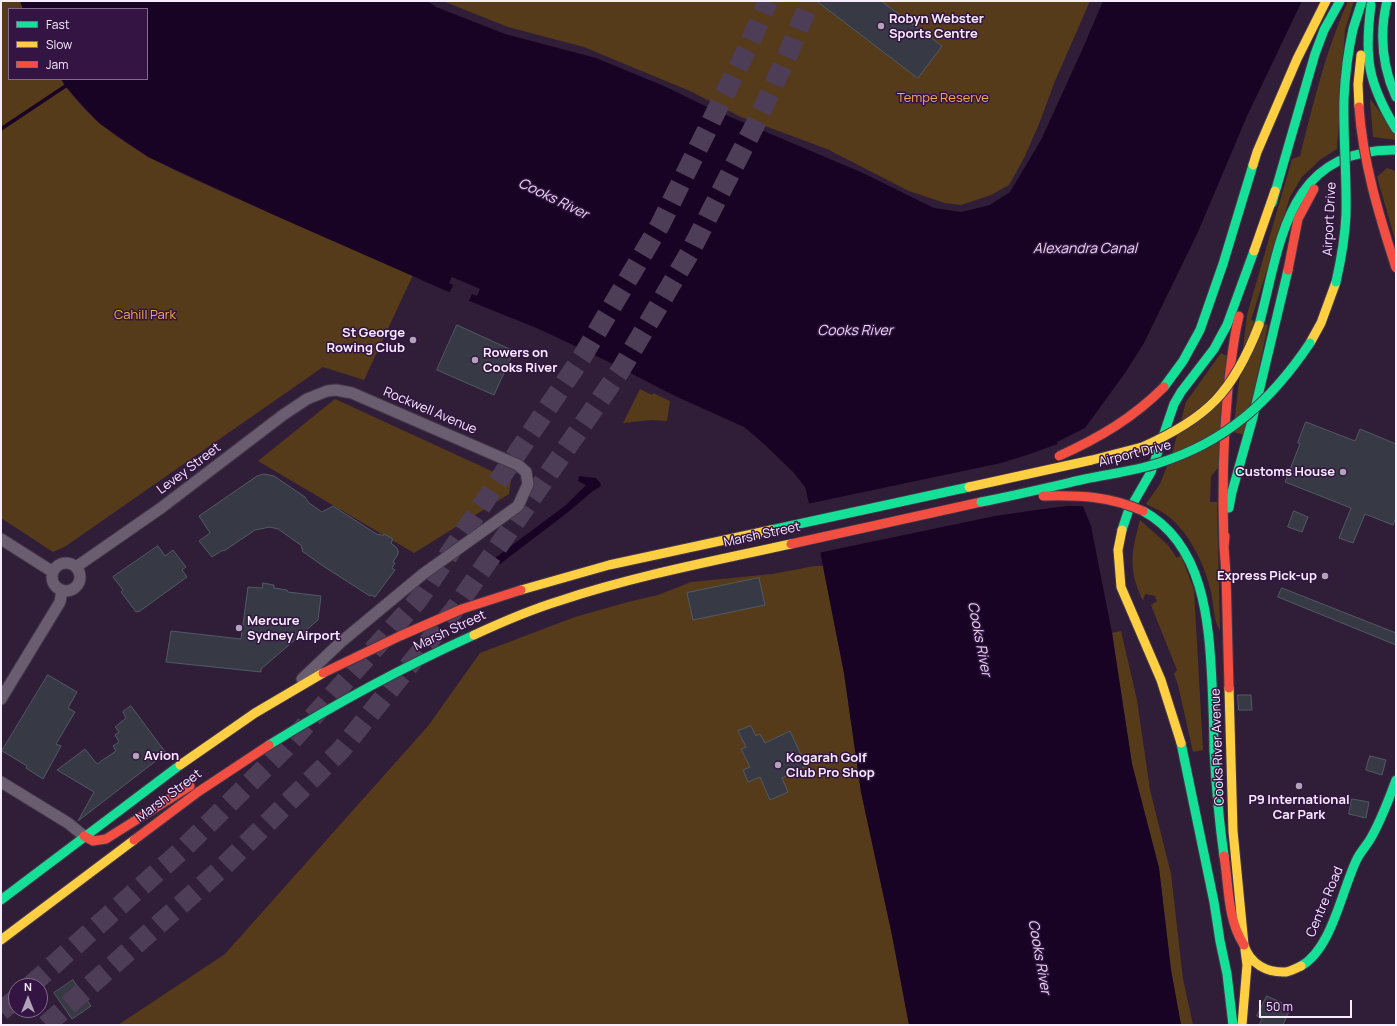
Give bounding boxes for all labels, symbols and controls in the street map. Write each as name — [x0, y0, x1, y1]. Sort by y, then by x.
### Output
legend — [8, 8, 148, 80]
place label: Robyn Webster Sports Centre — [889, 11, 984, 42]
text: Fast — [46, 16, 70, 33]
marker: Robyn Webster Sports Centre — [876, 21, 886, 31]
text: Slow — [46, 36, 72, 53]
text: Jam — [46, 56, 68, 73]
park label: Tempe Reserve — [897, 90, 989, 106]
water label: Cooks River — [515, 175, 591, 223]
street label: Airport Drive — [1320, 182, 1340, 256]
water label: Alexandra Canal — [1033, 241, 1137, 257]
park label: Cahill Park — [114, 307, 176, 323]
water label: Cooks River — [817, 323, 893, 339]
place label: St George Rowing Club — [326, 325, 405, 356]
marker: St George Rowing Club — [408, 335, 418, 345]
place label: Rowers on Cooks River — [483, 345, 557, 376]
marker: Rowers on Cooks River — [470, 355, 480, 365]
street label: Rockwell Avenue — [381, 384, 479, 438]
street label: Airport Drive — [1097, 437, 1173, 471]
street label: Levey Street — [154, 440, 224, 498]
place label: Customs House — [1235, 464, 1335, 480]
marker: Customs House — [1338, 467, 1348, 477]
street label: Marsh Street — [722, 519, 802, 551]
place label: Express Pick-up — [1217, 568, 1317, 584]
marker: Express Pick-up — [1320, 571, 1330, 581]
water label: Cooks River — [964, 600, 994, 678]
street label: Marsh Street — [411, 607, 489, 655]
place label: Mercure Sydney Airport — [247, 613, 340, 644]
marker: Mercure Sydney Airport — [234, 623, 244, 633]
street label: Cooks River Avenue — [1208, 688, 1228, 806]
place label: Avion — [144, 748, 179, 764]
place label: Kogarah Golf Club Pro Shop — [786, 750, 875, 781]
marker: Avion — [131, 751, 141, 761]
marker: Kogarah Golf Club Pro Shop — [773, 760, 783, 770]
street label: Marsh Street — [133, 766, 205, 826]
marker: P9 International Car Park — [1294, 781, 1304, 791]
place label: P9 International Car Park — [1248, 792, 1350, 823]
street label: Centre Road — [1303, 864, 1347, 940]
water label: Cooks River — [1024, 918, 1054, 996]
north arrow — [8, 978, 48, 1018]
text: N — [24, 979, 32, 994]
scale bar — [1261, 992, 1354, 1018]
text: 50 m — [1266, 998, 1293, 1015]

